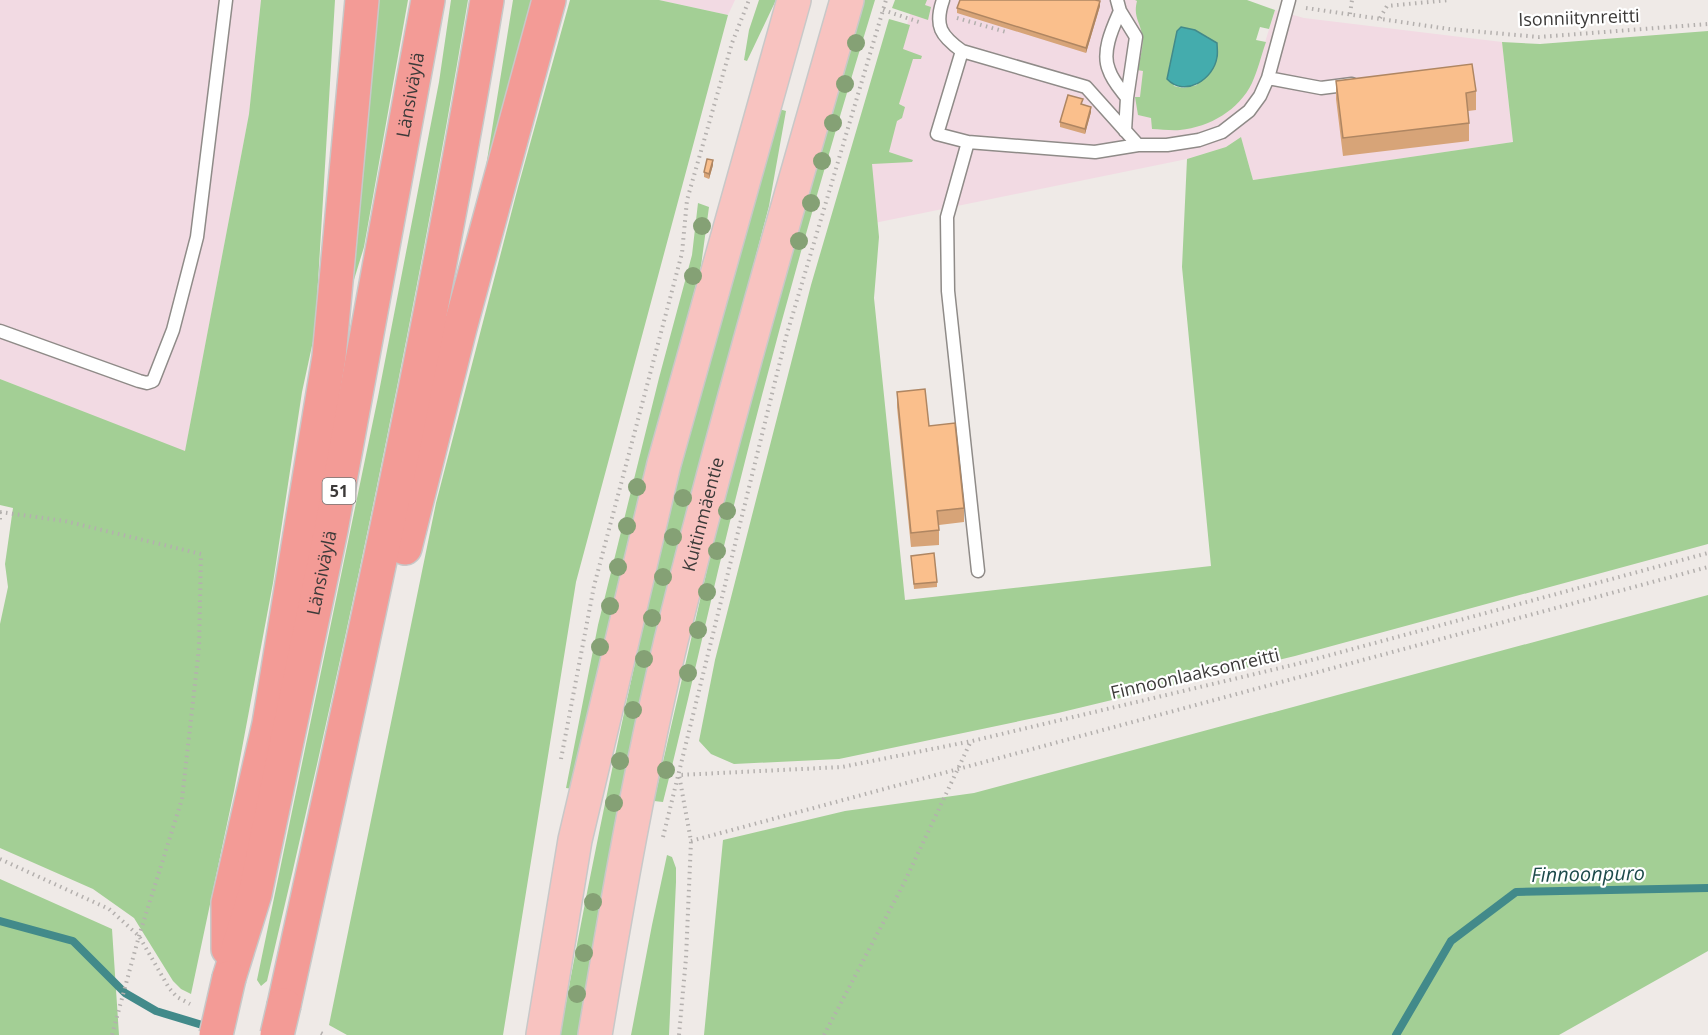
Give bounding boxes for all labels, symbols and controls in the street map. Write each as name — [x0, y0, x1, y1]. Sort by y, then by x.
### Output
street label: Isonniitynreitti — [1518, 3, 1640, 31]
street label: Länsiväylä — [390, 50, 429, 139]
street label: Kuitinmäentie — [676, 454, 729, 574]
road number: 51 — [322, 478, 356, 504]
street label: Länsiväylä — [301, 528, 342, 617]
street label: Finnoonlaaksonreitti — [1108, 642, 1281, 704]
water label: Finnoonpuro — [1531, 859, 1645, 888]

